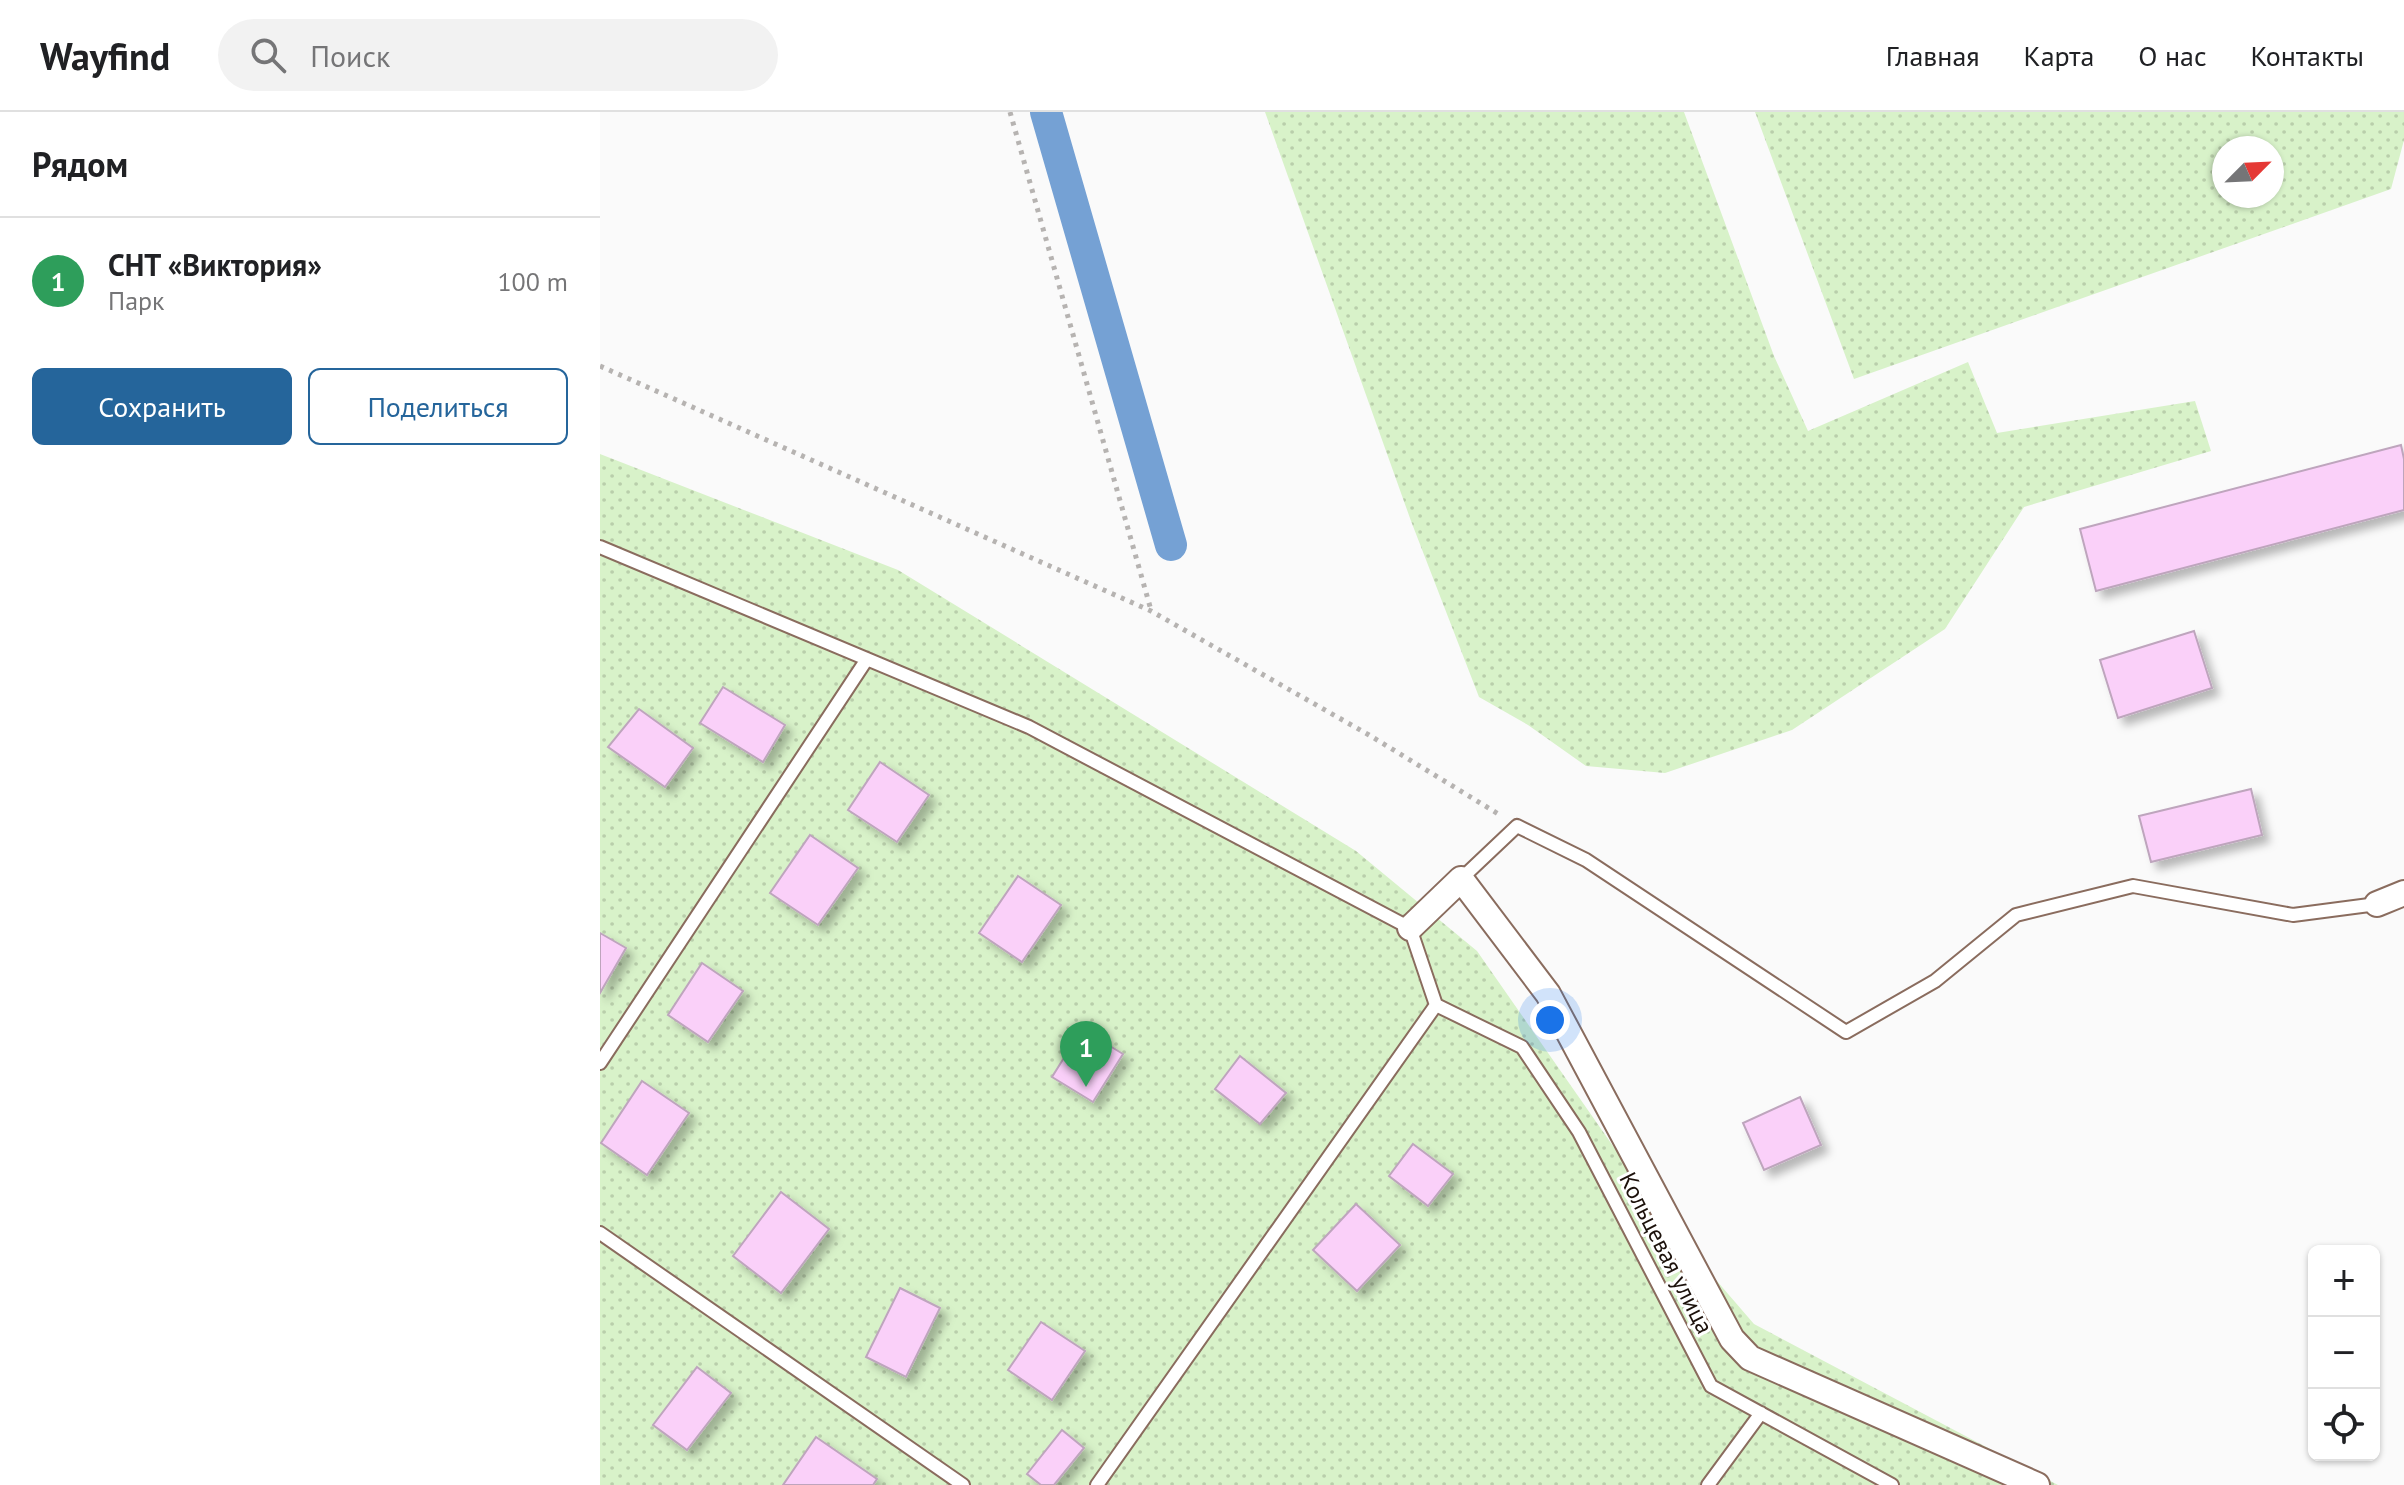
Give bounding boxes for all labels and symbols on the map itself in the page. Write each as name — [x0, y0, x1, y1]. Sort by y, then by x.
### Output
north arrow — [2212, 136, 2284, 208]
your location — [1530, 1000, 1570, 1040]
pin: 1 — [1060, 1021, 1112, 1087]
street label: Кольцевая улица — [1612, 1167, 1720, 1339]

